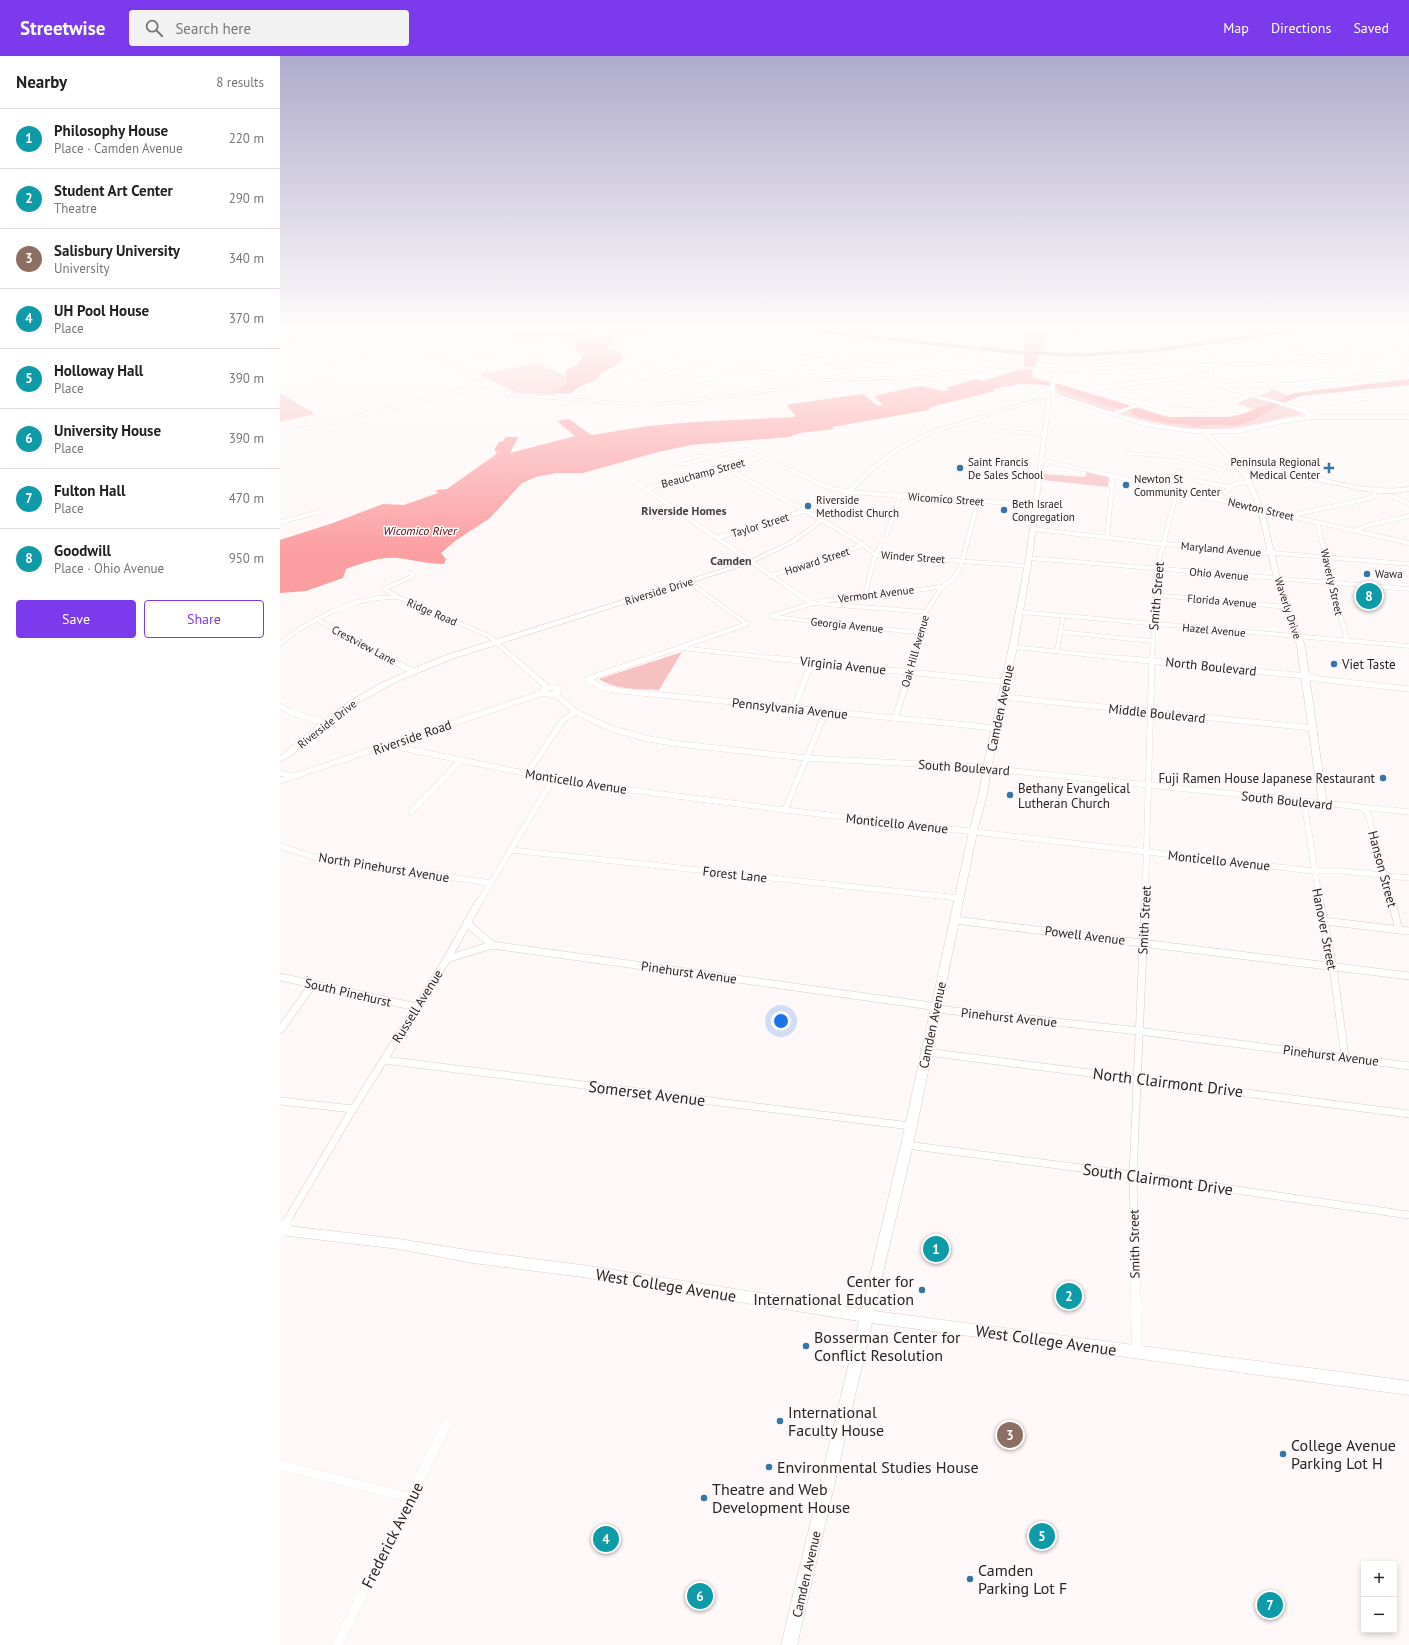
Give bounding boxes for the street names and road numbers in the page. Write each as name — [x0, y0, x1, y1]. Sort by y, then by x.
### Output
street label: Beauchamp Street — [660, 455, 746, 491]
street label: Wicomico Street — [908, 489, 985, 509]
street label: Newton Street — [1227, 495, 1296, 523]
street label: Taylor Street — [730, 510, 791, 540]
street label: Maryland Avenue — [1180, 539, 1262, 560]
street label: Howard Street — [783, 544, 851, 578]
street label: Waverly Street — [1318, 547, 1346, 617]
street label: Winder Street — [880, 548, 946, 566]
street label: Smith Street — [1145, 560, 1168, 631]
street label: Ohio Avenue — [1189, 564, 1250, 584]
street label: Riverside Drive — [623, 574, 695, 608]
street label: Waverly Drive — [1271, 575, 1305, 641]
street label: Vermont Avenue — [836, 582, 915, 606]
street label: Florida Avenue — [1187, 591, 1258, 611]
street label: Ridge Road — [405, 595, 459, 629]
street label: Oak Hill Avenue — [898, 613, 932, 689]
street label: Georgia Avenue — [810, 614, 884, 636]
street label: Hazel Avenue — [1182, 620, 1247, 640]
street label: Crestview Lane — [329, 622, 399, 668]
street label: Virginia Avenue — [798, 652, 887, 678]
street label: North Boulevard — [1165, 653, 1257, 680]
street label: Camden Avenue — [983, 663, 1018, 753]
street label: Pennsylvania Avenue — [731, 694, 849, 723]
street label: Riverside Drive — [295, 696, 359, 751]
street label: Middle Boulevard — [1108, 700, 1206, 727]
street label: Riverside Road — [371, 716, 454, 759]
street label: South Boulevard — [918, 756, 1010, 779]
street label: Monticello Avenue — [524, 765, 628, 798]
street label: South Boulevard — [1240, 787, 1333, 814]
street label: Monticello Avenue — [845, 810, 949, 837]
street label: Hanson Street — [1364, 829, 1401, 910]
street label: Monticello Avenue — [1167, 847, 1271, 874]
street label: North Pinehurst Avenue — [317, 849, 450, 886]
street label: Forest Lane — [702, 863, 768, 886]
street label: Smith Street — [1134, 884, 1155, 955]
street label: Hanover Street — [1308, 887, 1341, 972]
street label: Powell Avenue — [1044, 922, 1126, 949]
street label: Pinehurst Avenue — [640, 957, 738, 988]
street label: Russell Avenue — [388, 966, 447, 1046]
street label: South Pinehurst — [303, 974, 394, 1011]
street label: Camden Avenue — [915, 980, 950, 1070]
street label: Pinehurst Avenue — [960, 1004, 1058, 1031]
street label: Pinehurst Avenue — [1282, 1041, 1380, 1070]
street label: North Clairmont Drive — [1092, 1063, 1244, 1101]
street label: Somerset Avenue — [587, 1076, 707, 1110]
street label: South Clairmont Drive — [1082, 1159, 1234, 1199]
street label: Smith Street — [1125, 1209, 1144, 1279]
street label: West College Avenue — [594, 1264, 738, 1306]
street label: West College Avenue — [974, 1320, 1118, 1360]
street label: Frederick Avenue — [357, 1479, 427, 1591]
street label: Camden Avenue — [788, 1529, 825, 1619]

